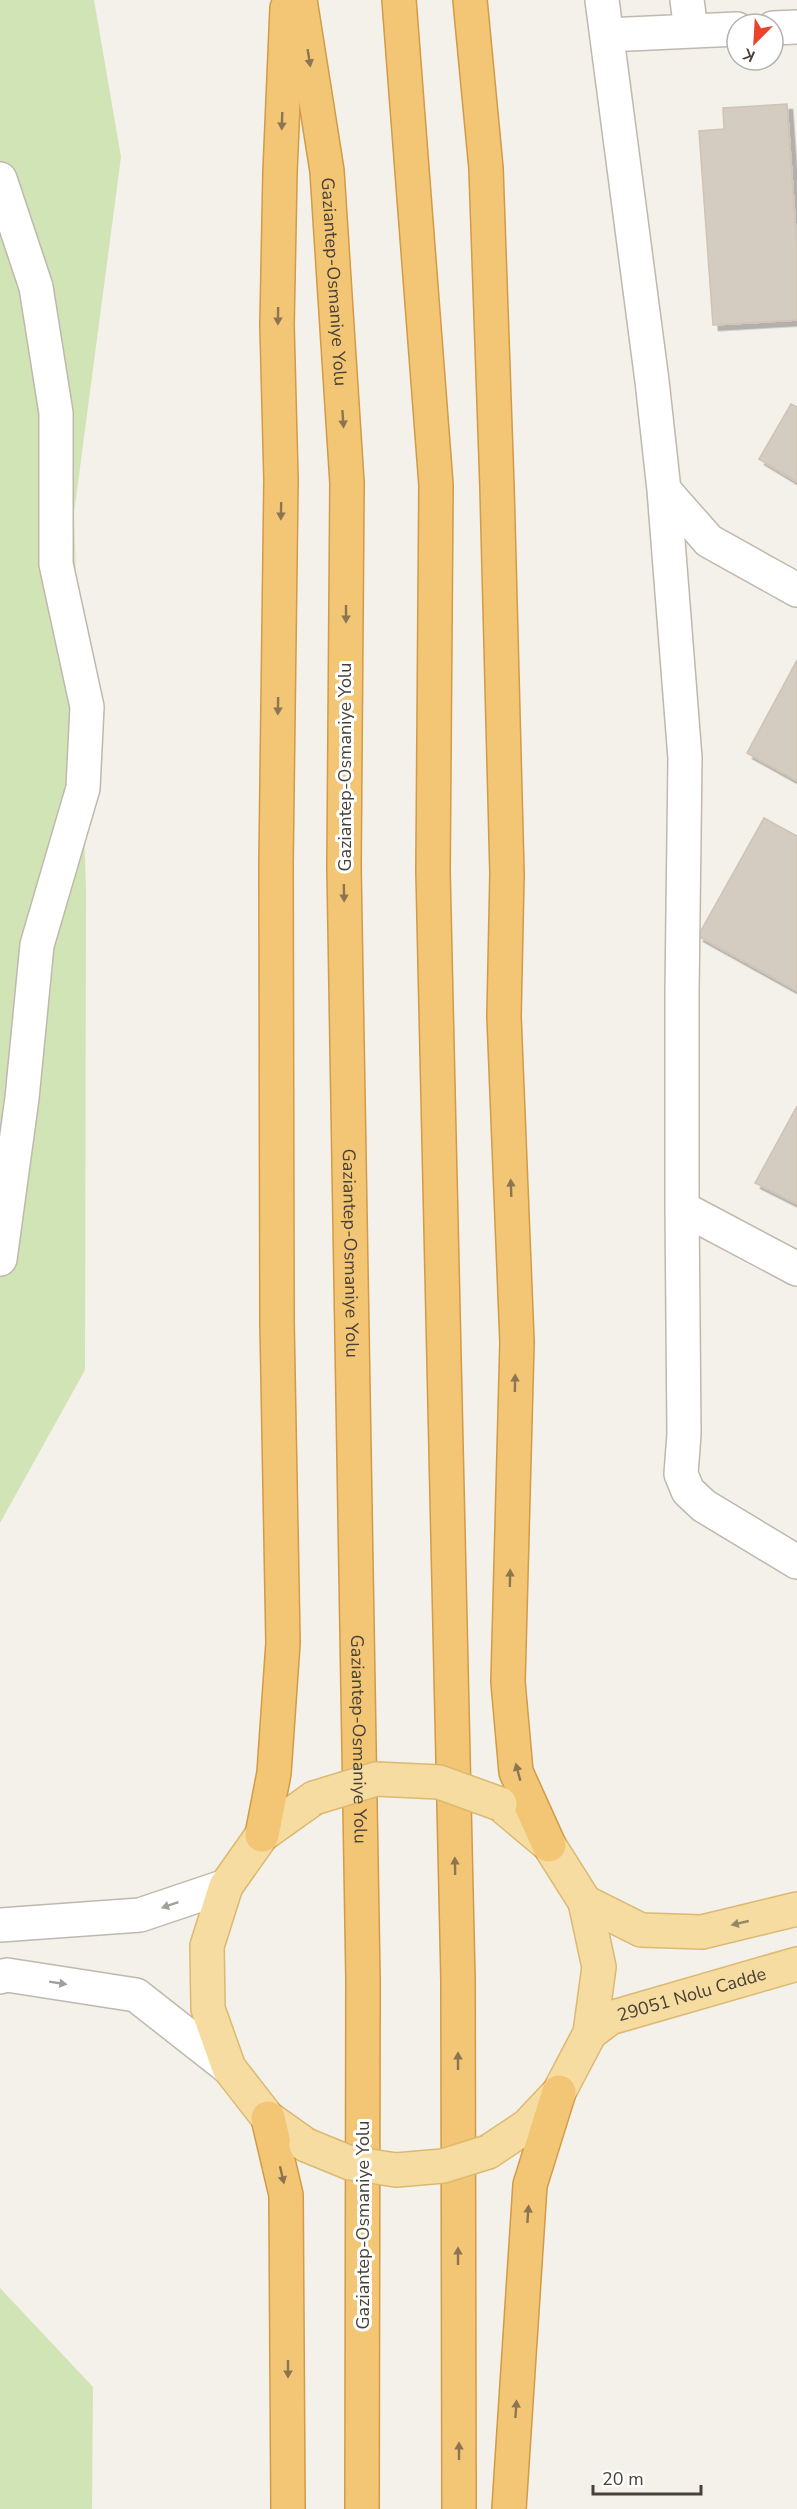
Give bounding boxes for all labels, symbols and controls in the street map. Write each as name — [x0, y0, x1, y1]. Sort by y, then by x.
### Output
north arrow — [725, 12, 785, 72]
text: K — [739, 42, 759, 67]
one-way arrow — [305, 48, 314, 67]
one-way arrow — [277, 112, 287, 131]
street label: Gaziantep-Osmaniye Yolu — [315, 177, 353, 387]
one-way arrow — [273, 307, 282, 326]
one-way arrow — [338, 409, 347, 428]
one-way arrow — [276, 502, 286, 521]
one-way arrow — [341, 604, 351, 623]
street label: Gaziantep-Osmaniye Yolu — [333, 663, 357, 871]
one-way arrow — [274, 697, 283, 716]
one-way arrow — [339, 883, 349, 902]
street label: Gaziantep-Osmaniye Yolu — [337, 1148, 364, 1358]
one-way arrow — [506, 1179, 515, 1198]
one-way arrow — [511, 1374, 520, 1393]
one-way arrow — [506, 1569, 515, 1588]
street label: Gaziantep-Osmaniye Yolu — [345, 1634, 373, 1844]
one-way arrow — [512, 1763, 522, 1781]
one-way arrow — [451, 1856, 460, 1875]
one-way arrow — [161, 1901, 179, 1911]
one-way arrow — [731, 1918, 749, 1928]
street label: 29051 Nolu Cadde — [614, 1962, 769, 2027]
one-way arrow — [48, 1978, 67, 1987]
one-way arrow — [453, 2051, 463, 2070]
street label: Gaziantep-Osmaniye Yolu — [351, 2121, 375, 2329]
one-way arrow — [277, 2166, 287, 2184]
one-way arrow — [524, 2205, 533, 2224]
one-way arrow — [453, 2246, 463, 2265]
one-way arrow — [283, 2360, 293, 2379]
one-way arrow — [511, 2399, 521, 2418]
one-way arrow — [454, 2441, 464, 2460]
scale bar — [593, 2458, 701, 2496]
text: 20 m — [602, 2467, 644, 2491]

